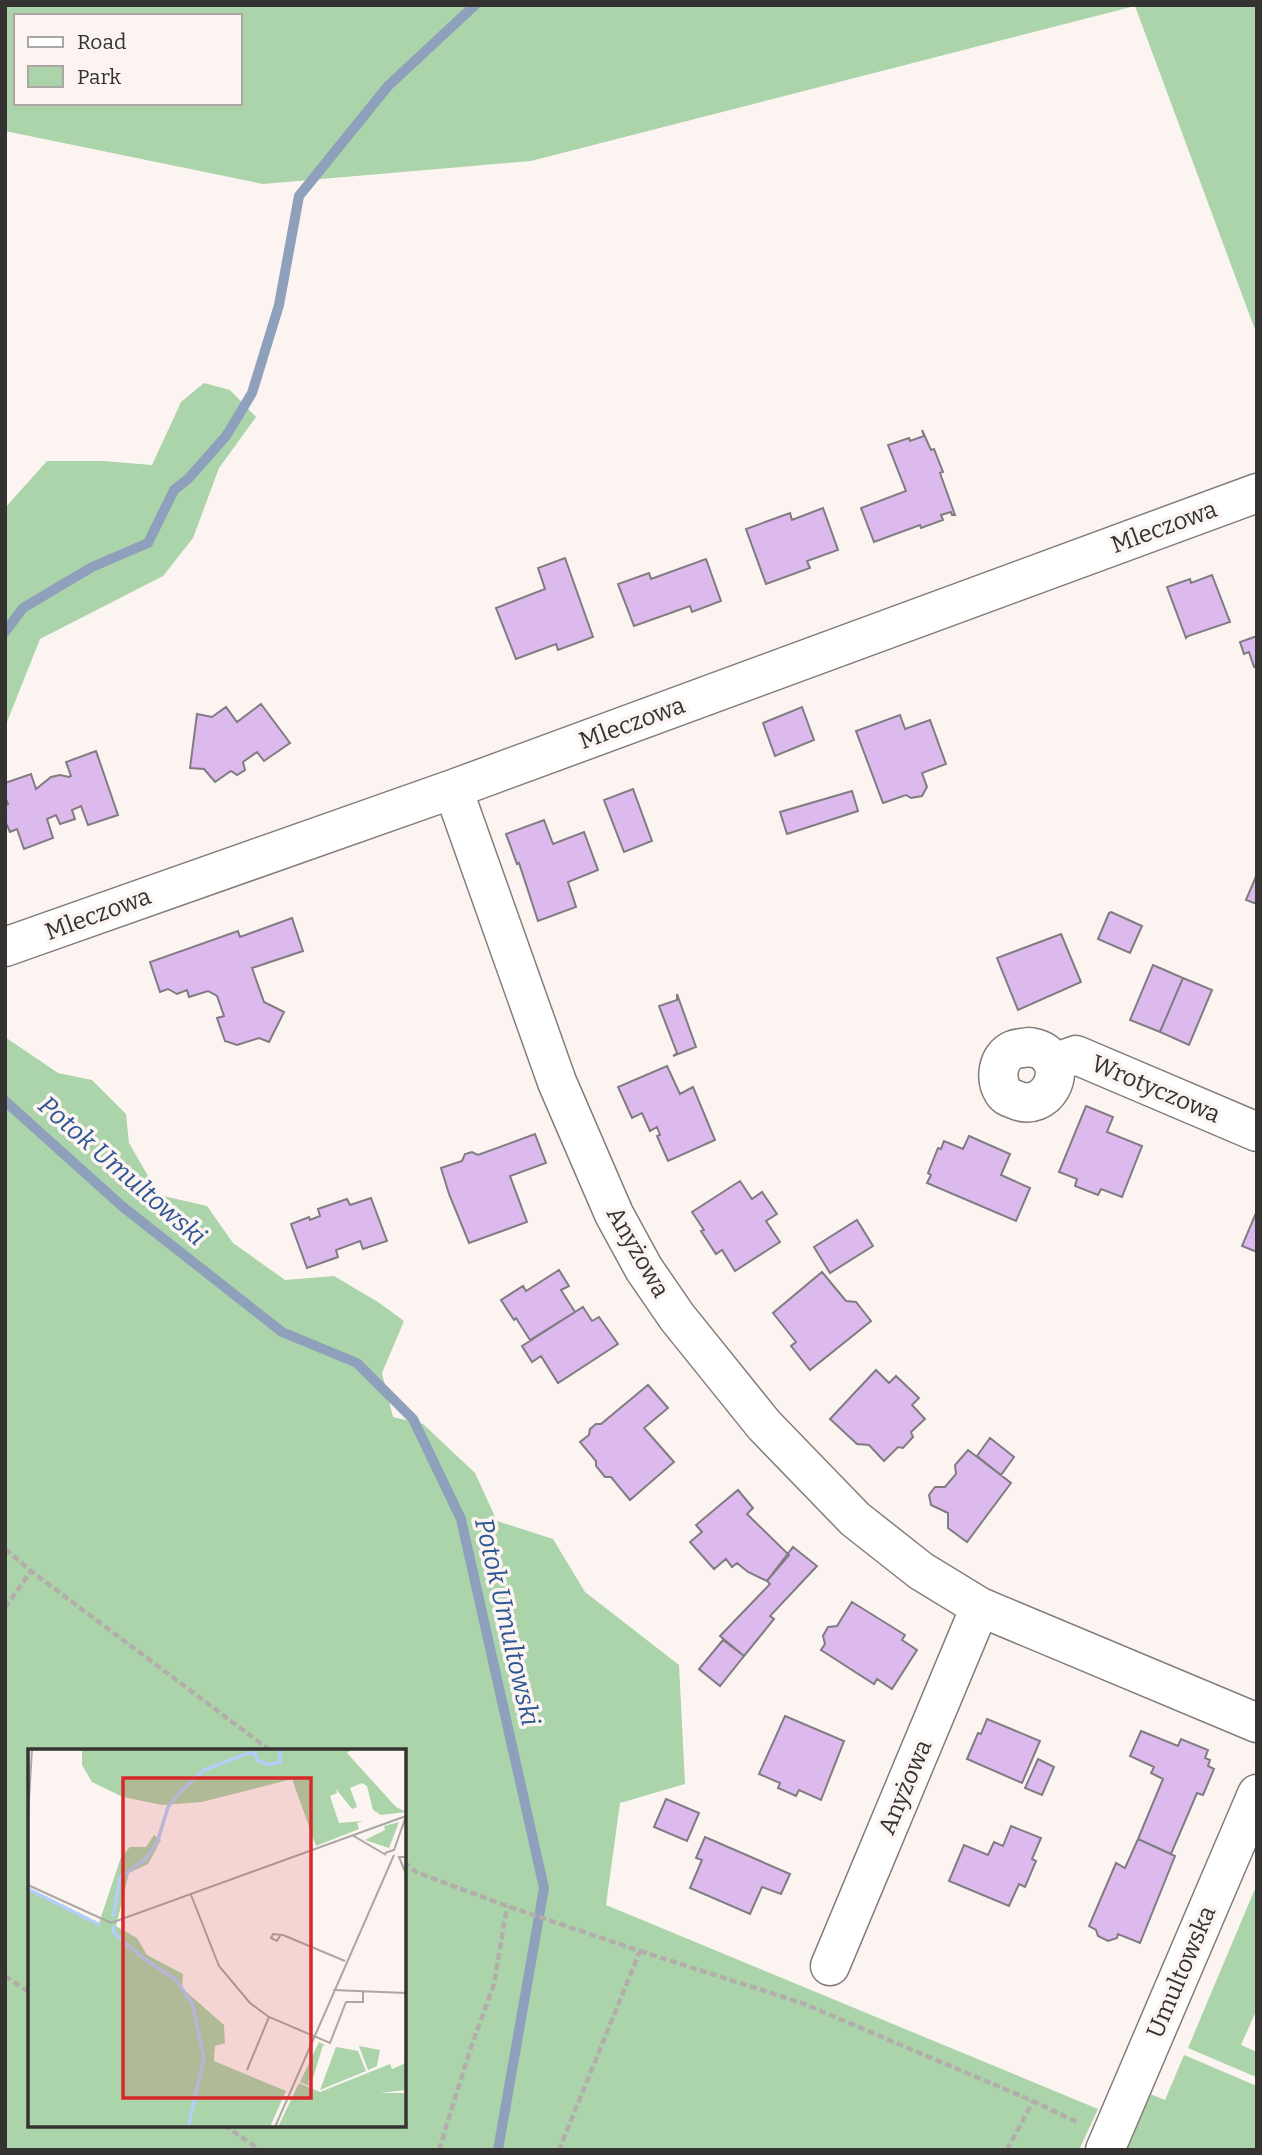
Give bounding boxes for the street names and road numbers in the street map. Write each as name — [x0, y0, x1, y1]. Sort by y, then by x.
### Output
street label: Mleczowa — [1107, 495, 1221, 559]
street label: Mleczowa — [575, 691, 689, 755]
street label: Mleczowa — [41, 882, 155, 946]
street label: Wrotyczowa — [1087, 1049, 1225, 1129]
street label: Anyżowa — [601, 1202, 675, 1302]
street label: Anyżowa — [873, 1735, 937, 1839]
street label: Umultowska — [1141, 1902, 1221, 2042]

